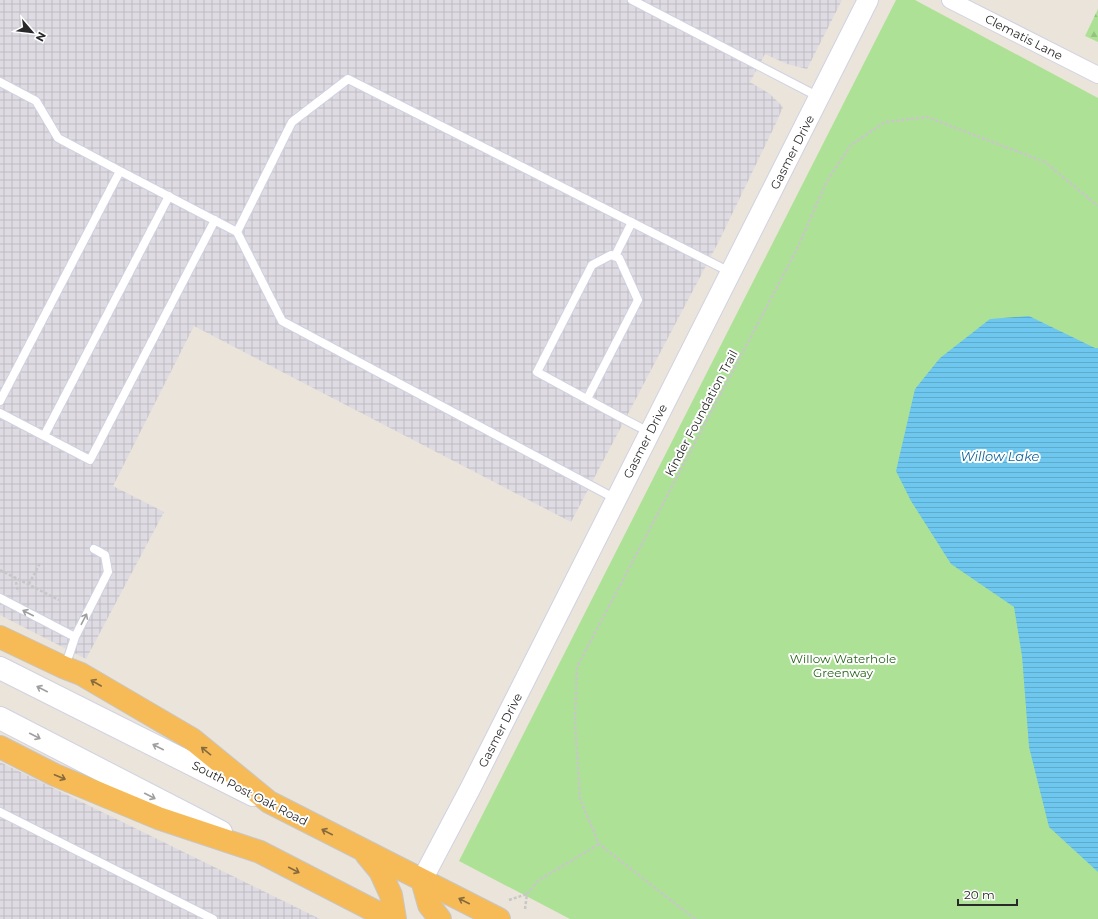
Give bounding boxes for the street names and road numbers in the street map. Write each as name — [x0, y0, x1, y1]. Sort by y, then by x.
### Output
street label: Clematis Lane — [983, 11, 1065, 63]
street label: Gasmer Drive — [767, 112, 817, 192]
street label: Kinder Foundation Trail — [661, 347, 741, 479]
street label: Gasmer Drive — [620, 401, 670, 481]
street label: Gasmer Drive — [475, 690, 525, 770]
street label: South Post Oak Road — [190, 757, 310, 829]

